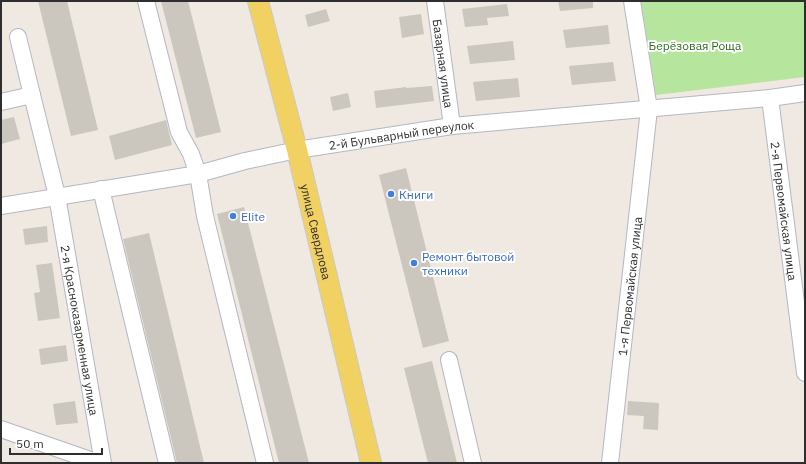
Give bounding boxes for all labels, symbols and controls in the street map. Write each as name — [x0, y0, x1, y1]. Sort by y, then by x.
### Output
street label: Базарная улица — [430, 18, 457, 109]
park label: Берёзовая Роща — [649, 38, 742, 53]
street label: 2-й Бульварный переулок — [328, 117, 475, 153]
street label: 2-я Первомайская улица — [768, 141, 801, 282]
street label: улица Свердлова — [298, 182, 335, 282]
place label: Книги — [399, 187, 433, 202]
marker: Книги — [386, 189, 396, 199]
place label: Elite — [241, 209, 265, 224]
marker: Elite — [228, 211, 238, 221]
street label: 1-я Первомайская улица — [614, 215, 645, 356]
street label: 2-я Красноказарменная улица — [58, 244, 102, 417]
place label: Ремонт бытовой техники — [422, 249, 514, 278]
marker: Ремонт бытовой техники — [409, 258, 419, 268]
scale bar — [10, 430, 102, 456]
text: 50 m — [16, 436, 44, 451]

